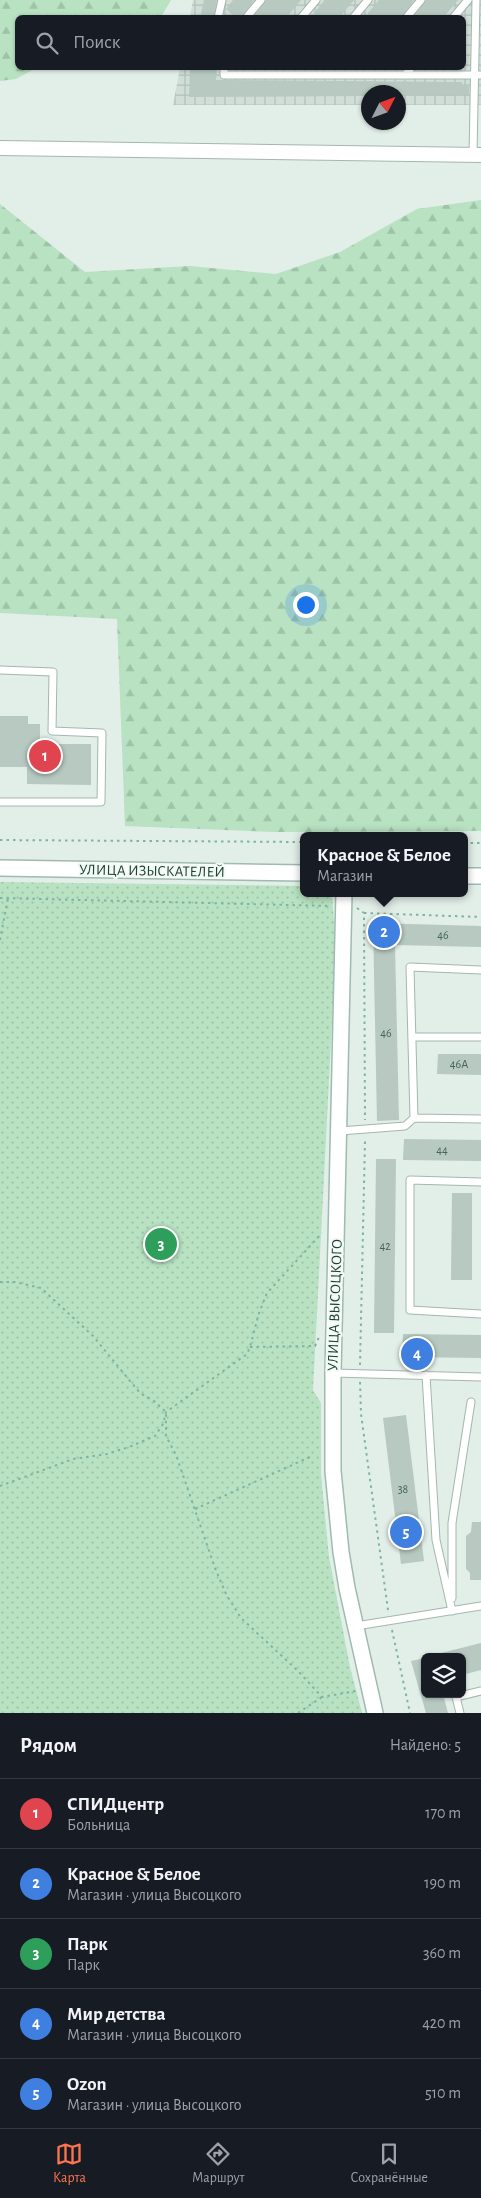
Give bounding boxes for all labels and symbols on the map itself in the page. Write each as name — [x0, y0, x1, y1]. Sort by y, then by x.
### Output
north arrow — [361, 85, 406, 130]
your location — [293, 592, 319, 618]
pin: 1 — [29, 737, 61, 775]
street label: УЛИЦА ИЗЫСКАТЕЛЕЙ — [79, 862, 225, 880]
pin: 2 — [368, 913, 400, 951]
house number: 46 — [437, 929, 449, 941]
house number: 46 — [380, 1027, 392, 1039]
house number: 46А — [450, 1058, 468, 1070]
house number: 44 — [436, 1144, 448, 1156]
pin: 3 — [145, 1225, 177, 1263]
street label: УЛИЦА ВЫСОЦКОГО — [325, 1239, 345, 1371]
house number: 42 — [379, 1240, 391, 1252]
pin: 4 — [401, 1335, 433, 1373]
house number: 38 — [398, 1483, 409, 1495]
pin: 5 — [390, 1513, 422, 1551]

